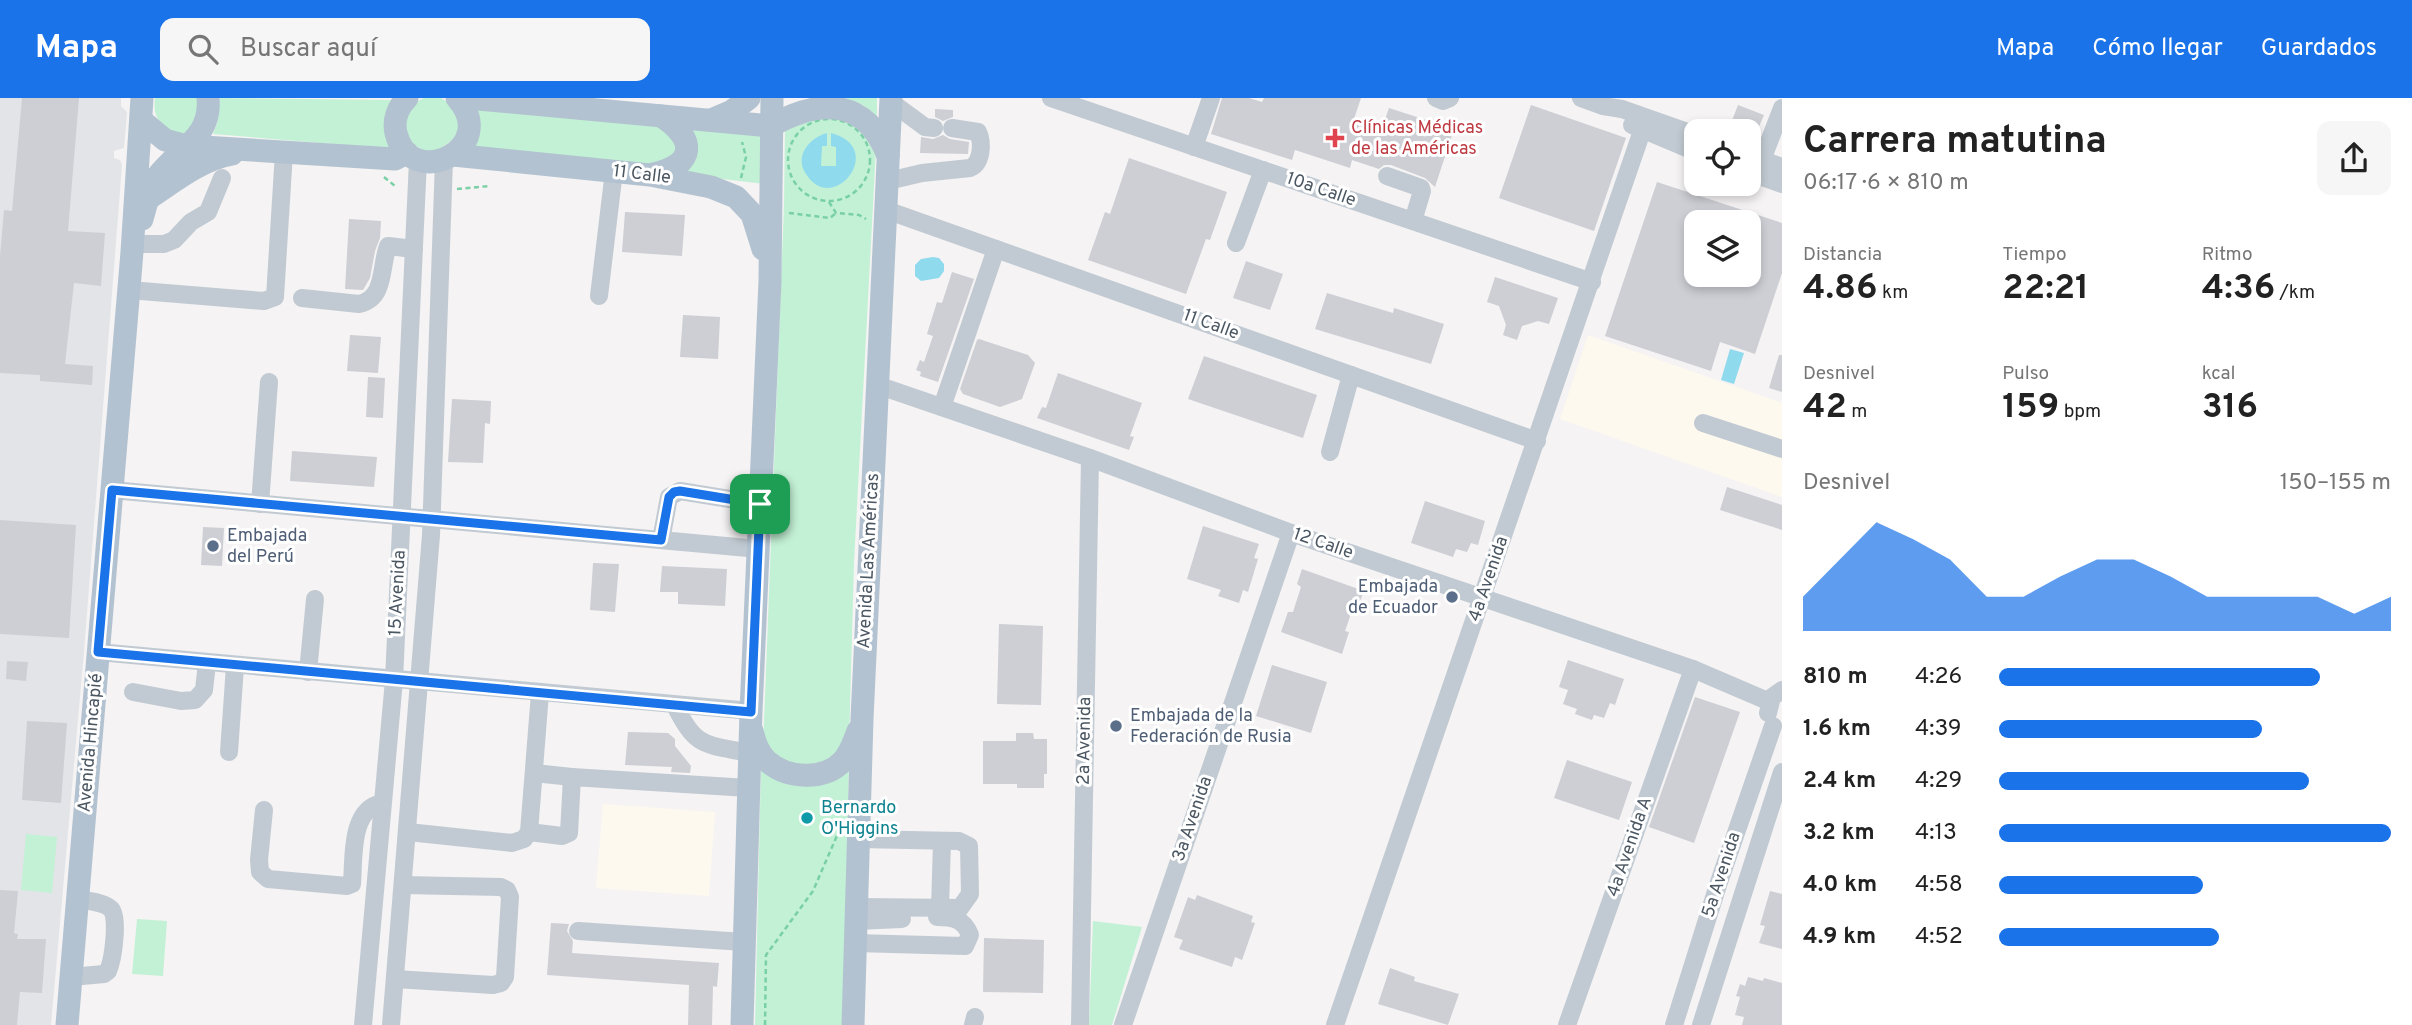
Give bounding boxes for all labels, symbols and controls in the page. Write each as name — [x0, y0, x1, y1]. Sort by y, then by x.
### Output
search box — [160, 18, 650, 81]
text: Mapa — [35, 28, 118, 70]
icon: search — [184, 30, 222, 68]
text: Buscar aquí — [240, 33, 377, 66]
text: Mapa — [1996, 34, 2054, 64]
text: Cómo llegar — [2092, 34, 2223, 64]
text: Guardados — [2261, 34, 2377, 64]
place label: Clínicas Médicas de las Américas — [1351, 117, 1483, 161]
text: Carrera matutina — [1803, 118, 2107, 167]
map controls — [1684, 119, 1761, 287]
button: locate — [1684, 119, 1761, 196]
button: share — [2317, 121, 2391, 195]
marker: Clínicas Médicas de las Américas — [1325, 128, 1345, 148]
street label: 11 Calle — [612, 160, 672, 190]
street label: 10a Calle — [1283, 167, 1359, 213]
text: 06:17 · 6 × 810 m — [1803, 169, 1969, 198]
button: layers — [1684, 210, 1761, 287]
text: Distancia — [1803, 243, 1882, 267]
text: Tiempo — [2002, 243, 2067, 267]
text: Ritmo — [2202, 243, 2253, 267]
text: 4.86 — [1803, 267, 1877, 311]
text: 22:21 — [2002, 267, 2089, 311]
text: 4:36 — [2202, 267, 2275, 311]
text: km — [1877, 281, 1908, 305]
text: /km — [2275, 281, 2315, 305]
street label: 11 Calle — [1180, 304, 1242, 346]
text: Desnivel — [1803, 362, 1875, 386]
text: Pulso — [2002, 362, 2049, 386]
text: kcal — [2202, 362, 2235, 386]
text: 42 — [1803, 386, 1847, 430]
text: 159 — [2002, 386, 2059, 430]
text: 316 — [2202, 386, 2258, 430]
text: m — [1847, 400, 1867, 424]
text: bpm — [2059, 400, 2101, 424]
text: Desnivel — [1803, 469, 1890, 498]
text: 150–155 m — [2280, 469, 2391, 498]
street label: Avenida Las Américas — [853, 473, 885, 649]
pin — [730, 474, 790, 534]
icon: arrive — [741, 485, 779, 523]
street label: 12 Calle — [1290, 523, 1356, 565]
place label: Embajada del Perú — [227, 525, 307, 569]
street label: 4a Avenida — [1464, 533, 1514, 625]
marker: Embajada del Perú — [205, 538, 221, 554]
street label: 15 Avenida — [384, 549, 412, 637]
place label: Embajada de Ecuador — [1348, 576, 1438, 620]
marker: Embajada de Ecuador — [1444, 589, 1460, 605]
text: 810 m — [1803, 663, 1868, 692]
text: 4:26 — [1915, 663, 1962, 692]
street label: Avenida Hincapié — [73, 673, 109, 813]
street label: 2a Avenida — [1073, 697, 1097, 785]
place label: Embajada de la Federación de Rusia — [1130, 705, 1291, 749]
text: 1.6 km — [1803, 715, 1871, 744]
text: 4:39 — [1915, 715, 1962, 744]
marker: Embajada de la Federación de Rusia — [1108, 718, 1124, 734]
text: 2.4 km — [1803, 767, 1876, 796]
text: 4:29 — [1915, 767, 1962, 796]
street label: 3a Avenida — [1168, 773, 1218, 865]
street label: 4a Avenida A — [1602, 794, 1658, 900]
place label: Bernardo O'Higgins — [821, 797, 899, 841]
marker: Bernardo O'Higgins — [799, 810, 815, 826]
text: 3.2 km — [1803, 819, 1875, 848]
text: 4:13 — [1915, 819, 1957, 848]
street label: 5a Avenida — [1697, 829, 1747, 921]
text: 4.0 km — [1803, 871, 1877, 900]
text: 4:58 — [1915, 871, 1963, 900]
text: 4.9 km — [1803, 923, 1876, 952]
text: 4:52 — [1915, 923, 1963, 952]

